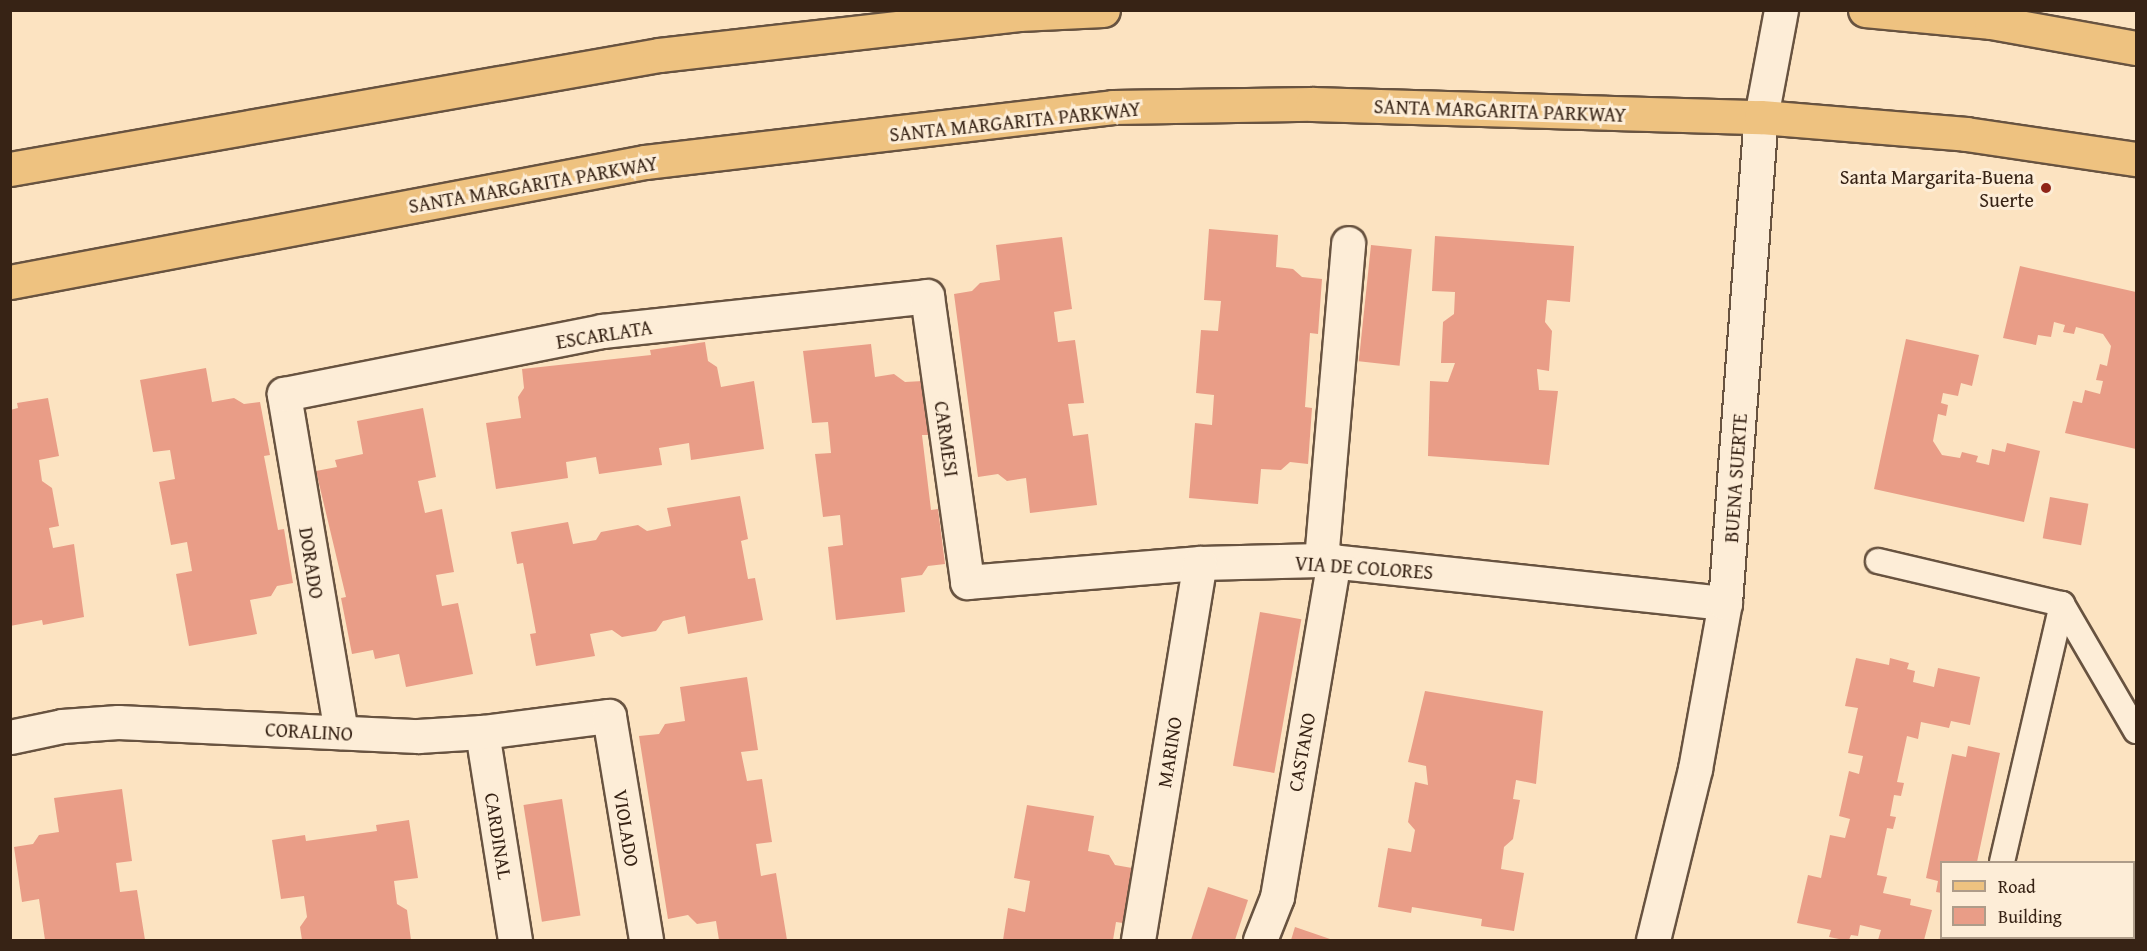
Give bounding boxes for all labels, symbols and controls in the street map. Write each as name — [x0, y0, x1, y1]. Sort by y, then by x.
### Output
street label: SANTA MARGARITA PARKWAY — [1373, 94, 1627, 126]
street label: SANTA MARGARITA PARKWAY — [888, 96, 1142, 146]
street label: SANTA MARGARITA PARKWAY — [407, 150, 659, 218]
place label: Santa Margarita-Buena Suerte — [1840, 164, 2034, 211]
marker: Santa Margarita-Buena Suerte — [2039, 181, 2053, 195]
street label: ESCARLATA — [554, 315, 654, 353]
street label: CARMESI — [930, 400, 964, 478]
street label: BUENA SUERTE — [1719, 412, 1751, 544]
street label: DORADO — [294, 525, 330, 601]
street label: VIA DE COLORES — [1294, 550, 1434, 584]
street label: CASTANO — [1282, 711, 1320, 793]
street label: MARINO — [1152, 715, 1186, 789]
street label: CORALINO — [265, 717, 353, 745]
street label: VIOLADO — [609, 788, 645, 868]
street label: CARDINAL — [480, 791, 518, 881]
legend — [1940, 861, 2135, 939]
text: Road — [1998, 873, 2036, 900]
text: Building — [1998, 903, 2062, 930]

